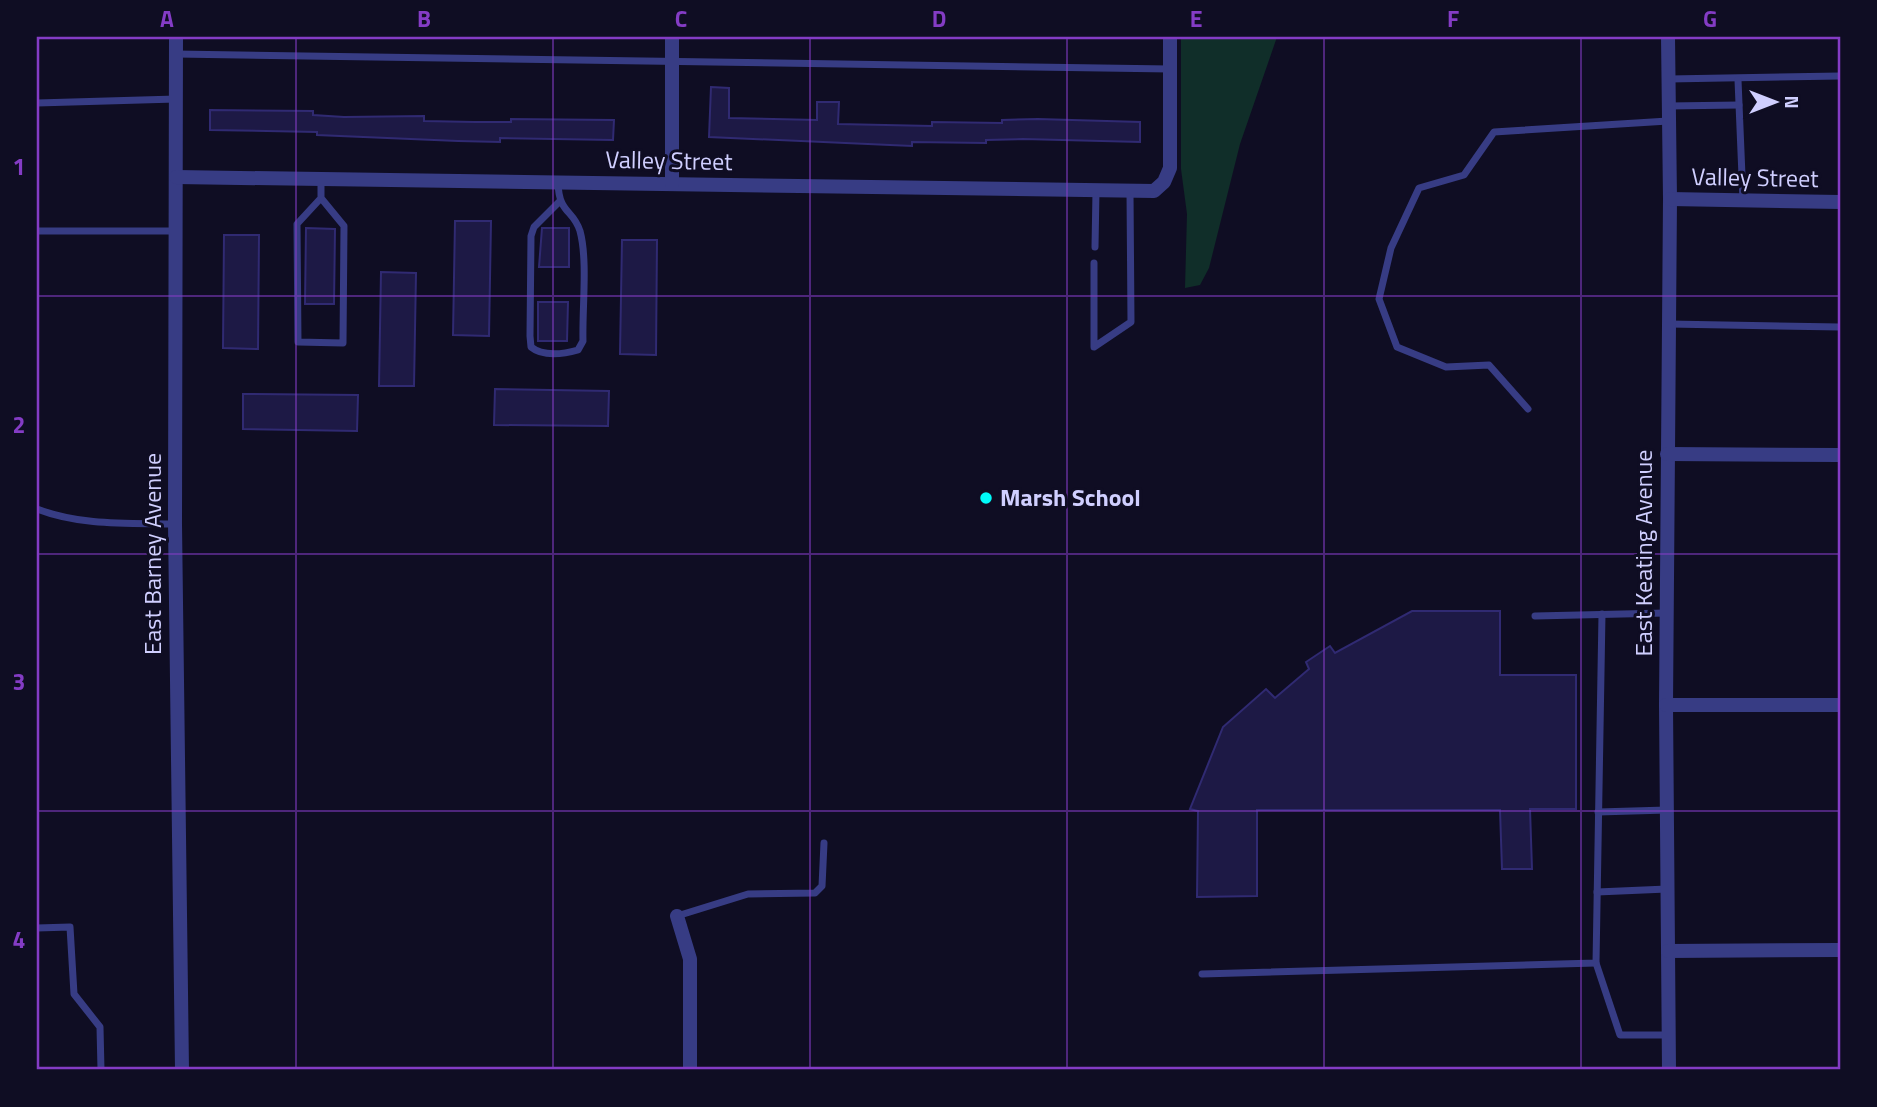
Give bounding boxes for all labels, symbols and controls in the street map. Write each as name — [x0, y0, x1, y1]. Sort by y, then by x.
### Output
text: A — [160, 1, 174, 36]
text: B — [417, 1, 431, 36]
text: C — [675, 1, 687, 36]
text: D — [932, 1, 946, 36]
text: E — [1190, 1, 1202, 36]
text: F — [1447, 1, 1459, 36]
text: G — [1703, 1, 1717, 36]
north arrow — [1741, 66, 1811, 136]
text: N — [1778, 95, 1807, 109]
street label: Valley Street — [605, 141, 733, 179]
text: 1 — [13, 149, 25, 184]
street label: Valley Street — [1691, 158, 1819, 196]
text: 2 — [13, 407, 25, 442]
street label: East Keating Avenue — [1625, 450, 1661, 656]
street label: East Barney Avenue — [134, 453, 170, 655]
place label: Marsh School — [1000, 479, 1141, 515]
marker: Marsh School — [978, 490, 994, 506]
text: 3 — [13, 664, 25, 699]
text: 4 — [13, 922, 25, 957]

